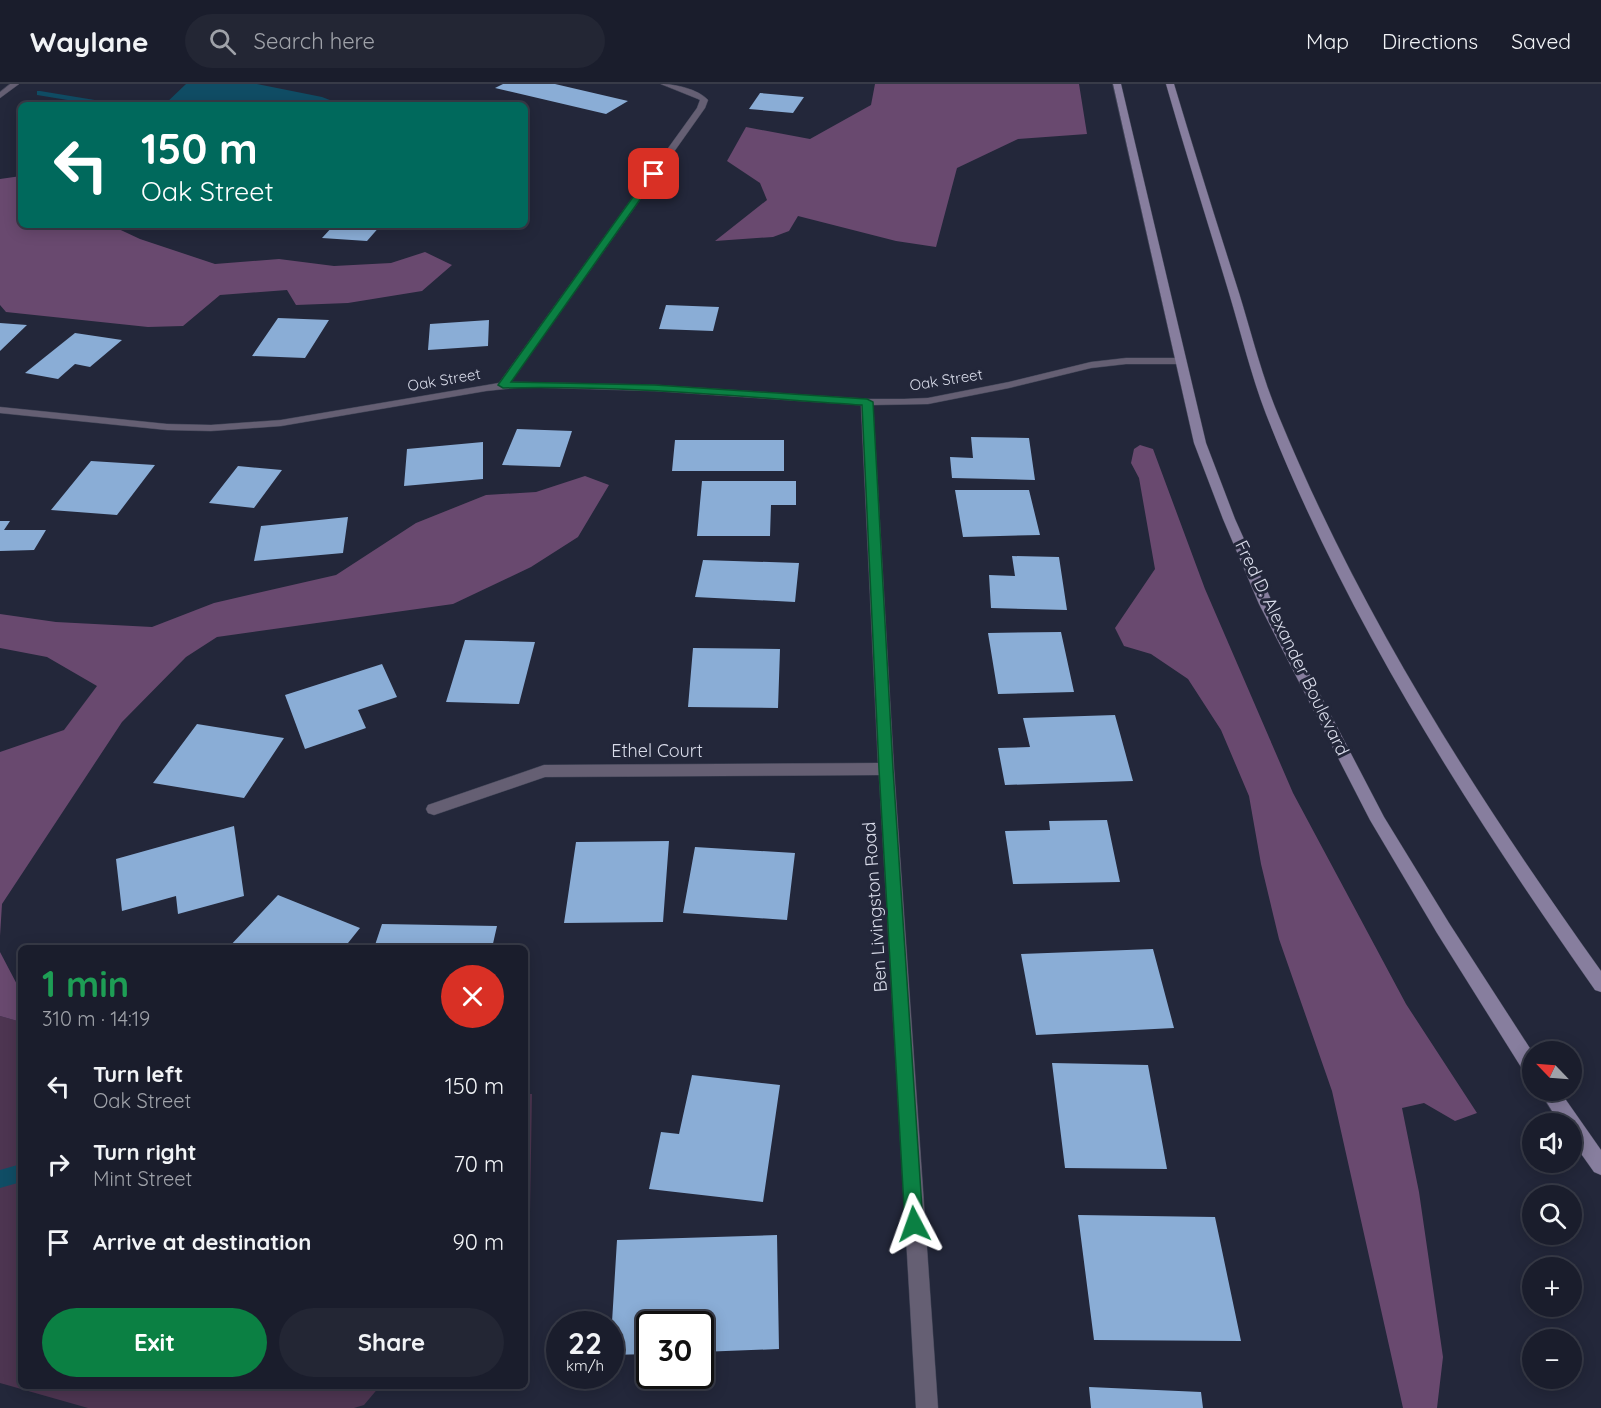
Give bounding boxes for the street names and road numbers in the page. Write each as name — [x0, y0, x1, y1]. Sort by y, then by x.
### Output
street label: Oak Street — [406, 364, 482, 395]
street label: Oak Street — [908, 364, 984, 395]
street label: Fred D. Alexander Boulevard — [1230, 536, 1355, 759]
street label: Ethel Court — [611, 739, 703, 762]
street label: Ben Livingston Road — [857, 821, 892, 993]

